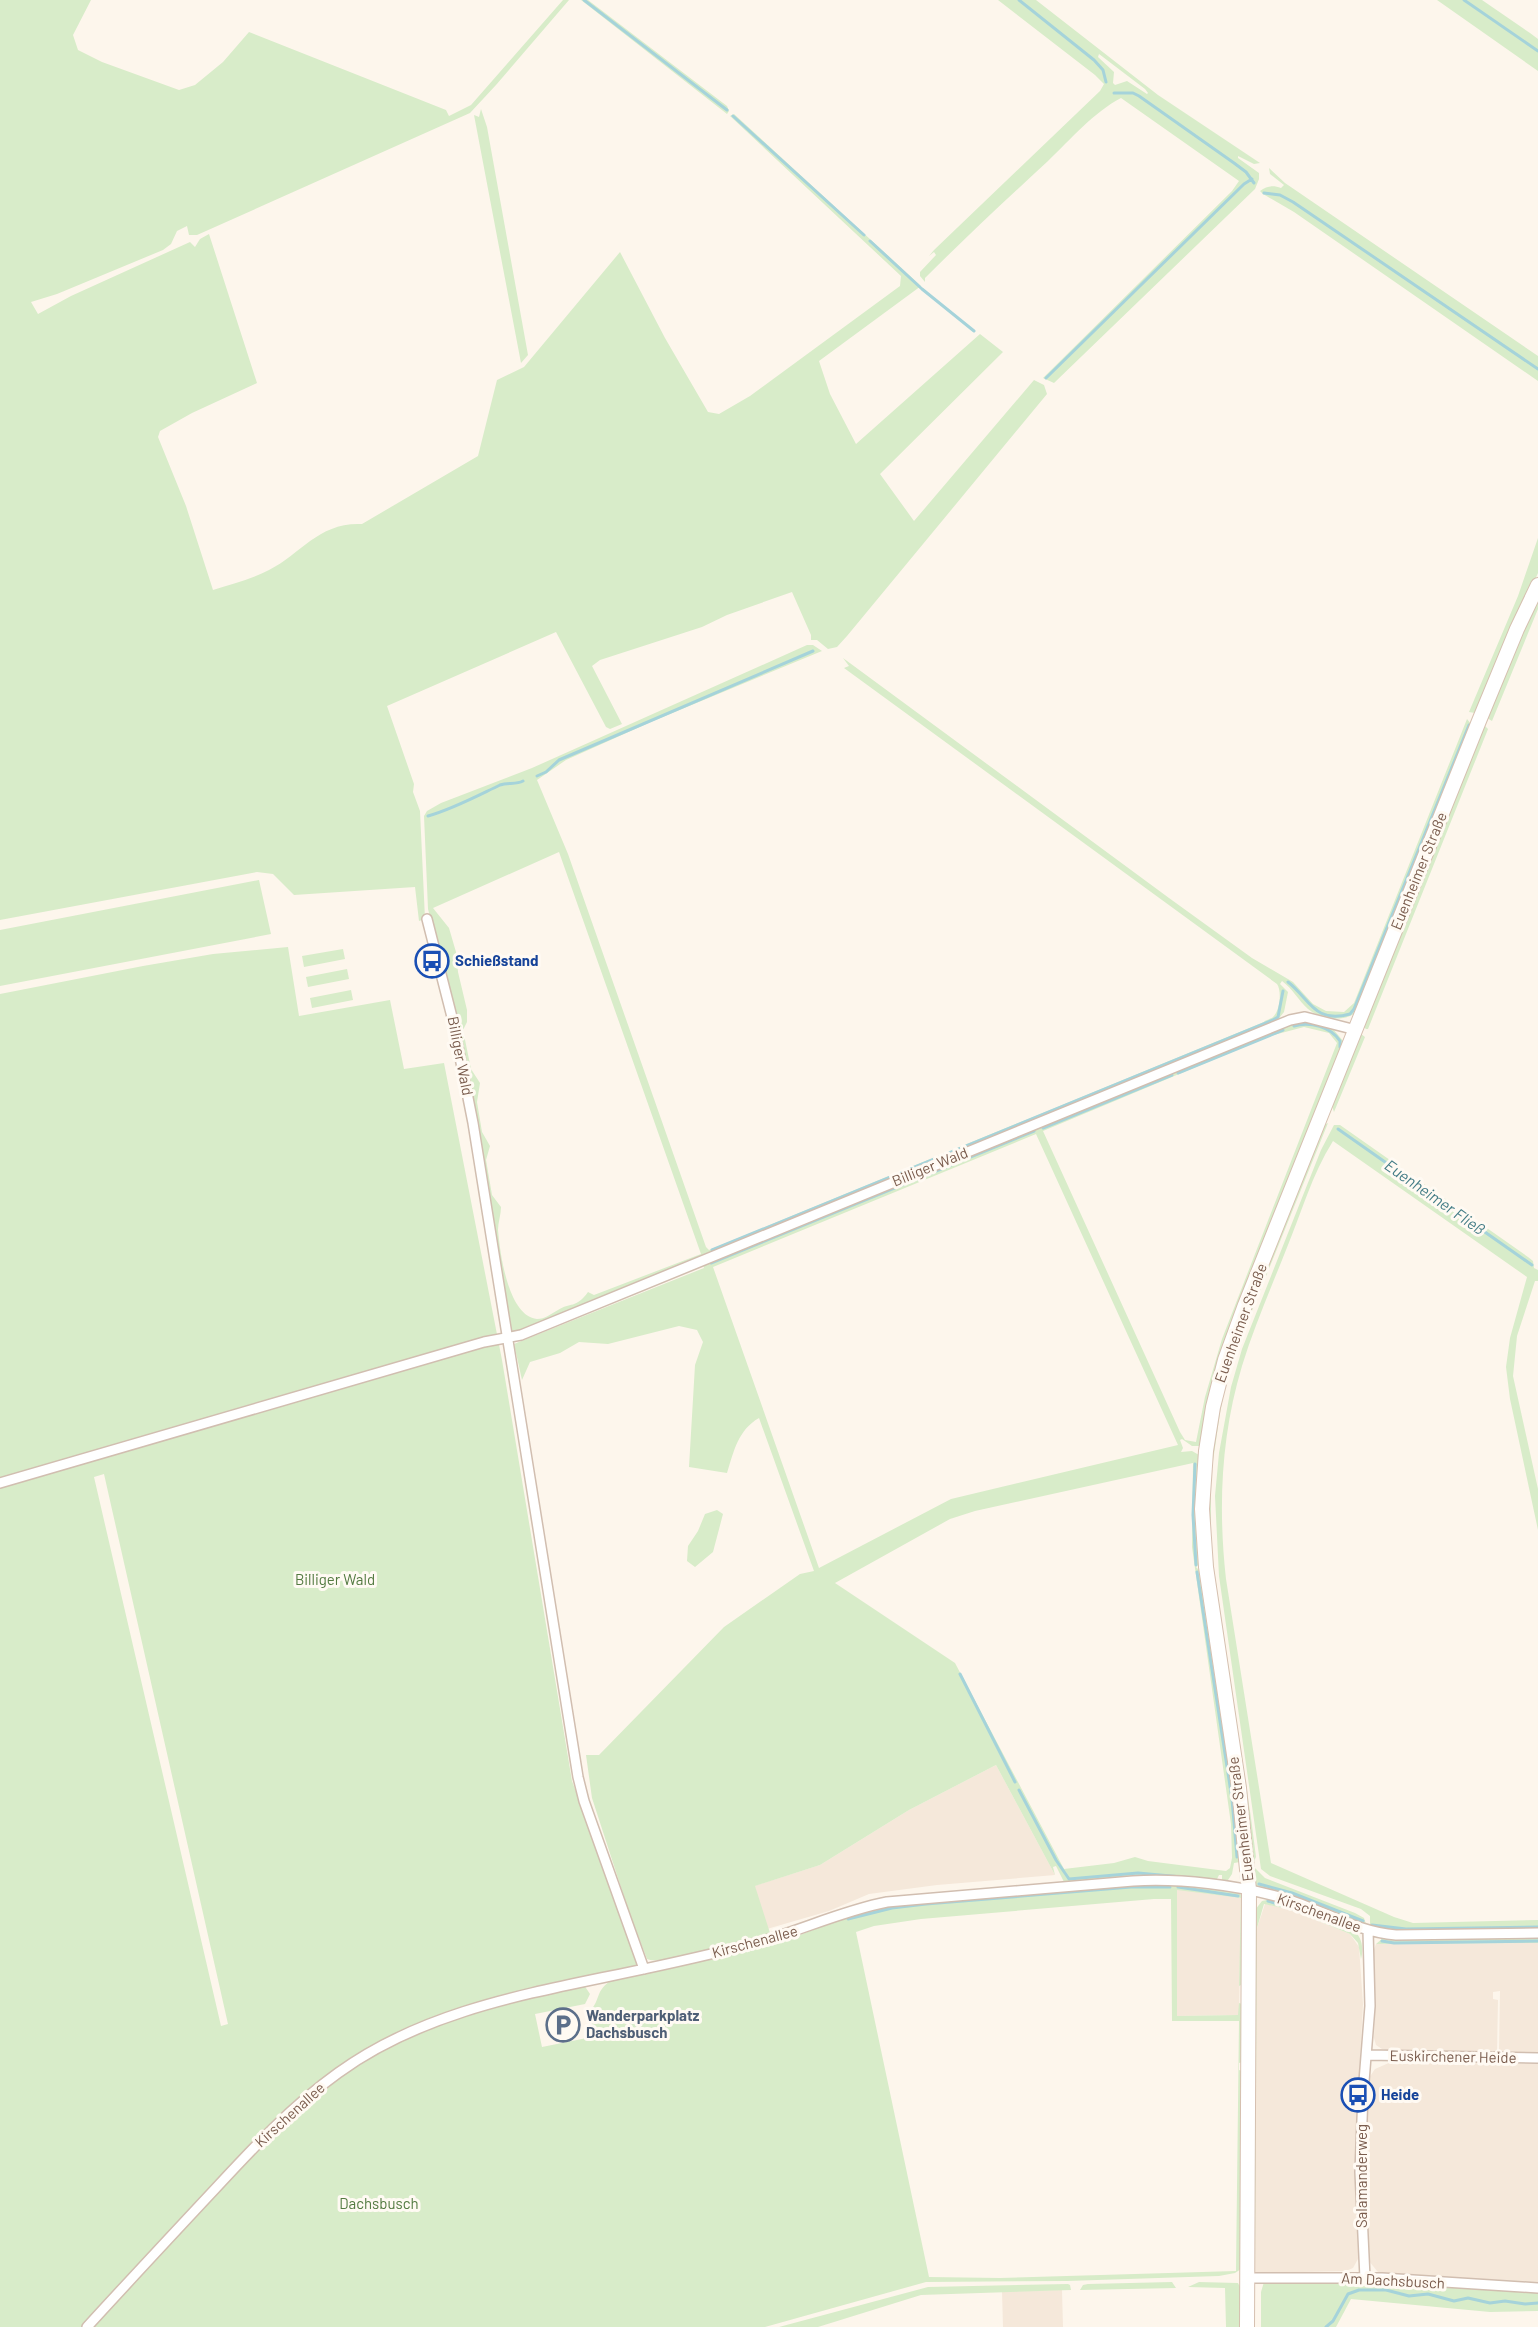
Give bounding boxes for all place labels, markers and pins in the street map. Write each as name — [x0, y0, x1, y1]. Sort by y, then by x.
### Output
bus stop icon: Schießstand — [414, 943, 450, 979]
place label: Schießstand — [455, 951, 538, 969]
place label: Wanderparkplatz Dachsbusch — [586, 2006, 700, 2041]
parking icon: Wanderparkplatz Dachsbusch — [545, 2007, 581, 2043]
bus stop icon: Heide — [1340, 2077, 1376, 2113]
place label: Heide — [1381, 2085, 1419, 2103]

